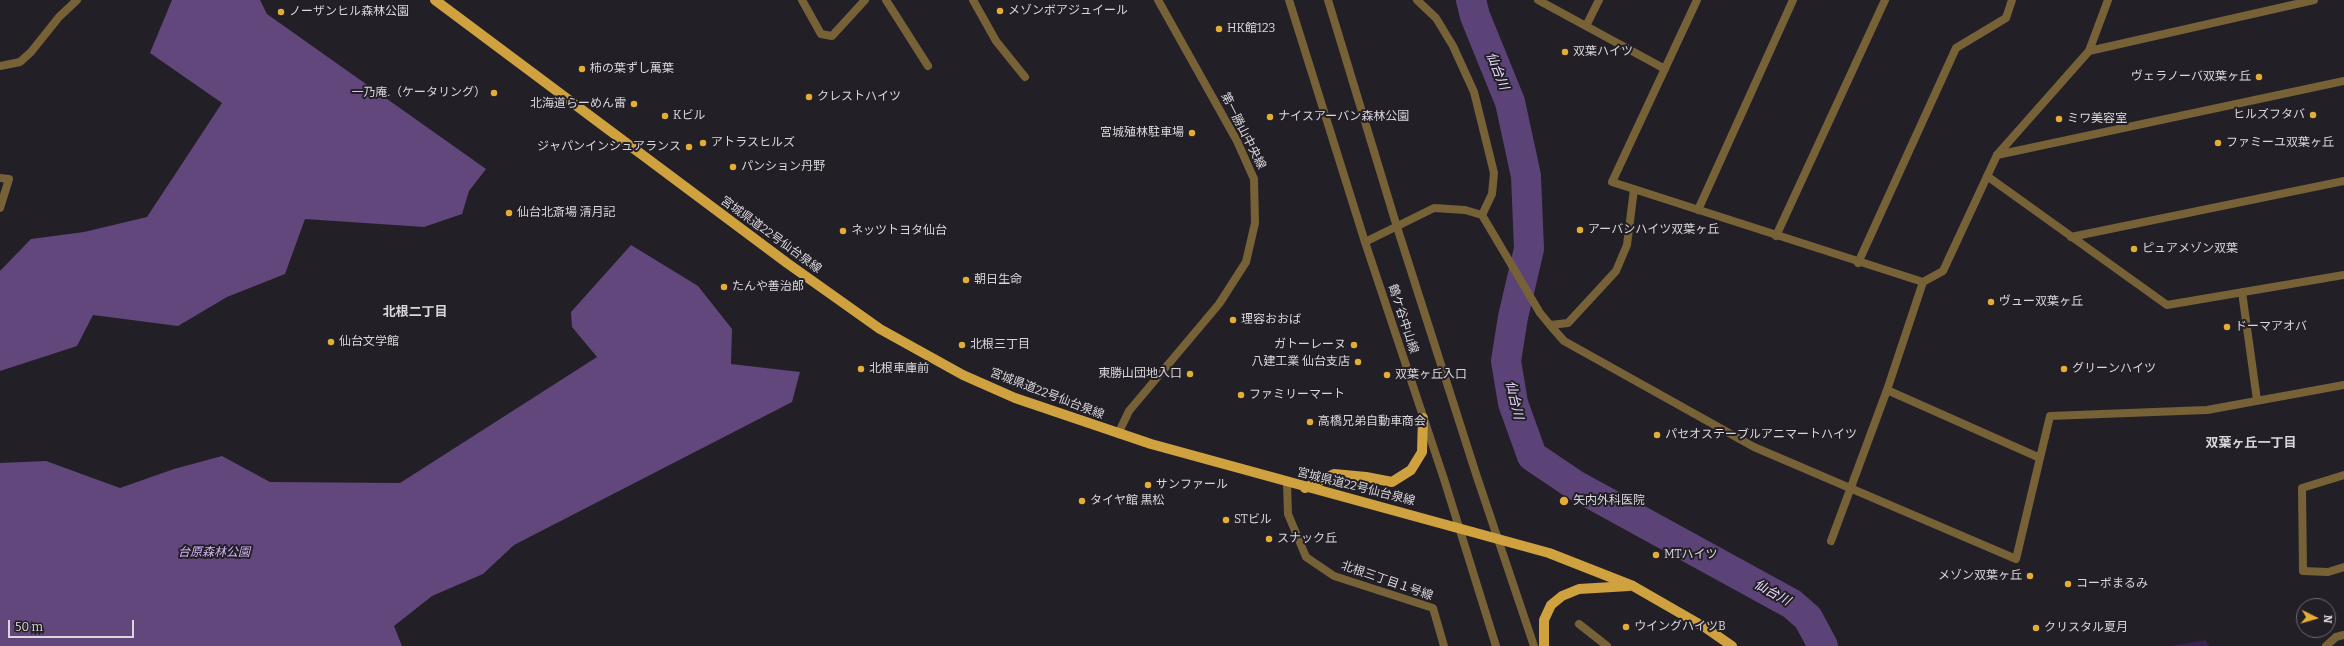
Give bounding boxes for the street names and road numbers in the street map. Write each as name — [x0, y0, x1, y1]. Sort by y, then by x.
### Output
street label: 第一勝山中央線 — [1218, 90, 1268, 172]
street label: 宮城県道22号仙台泉線 — [718, 194, 824, 276]
street label: 鶴ケ谷中山線 — [1385, 283, 1421, 355]
street label: 宮城県道22号仙台泉線 — [988, 366, 1106, 422]
street label: 宮城県道22号仙台泉線 — [1296, 465, 1416, 509]
street label: 北根三丁目１号線 — [1339, 559, 1435, 603]

